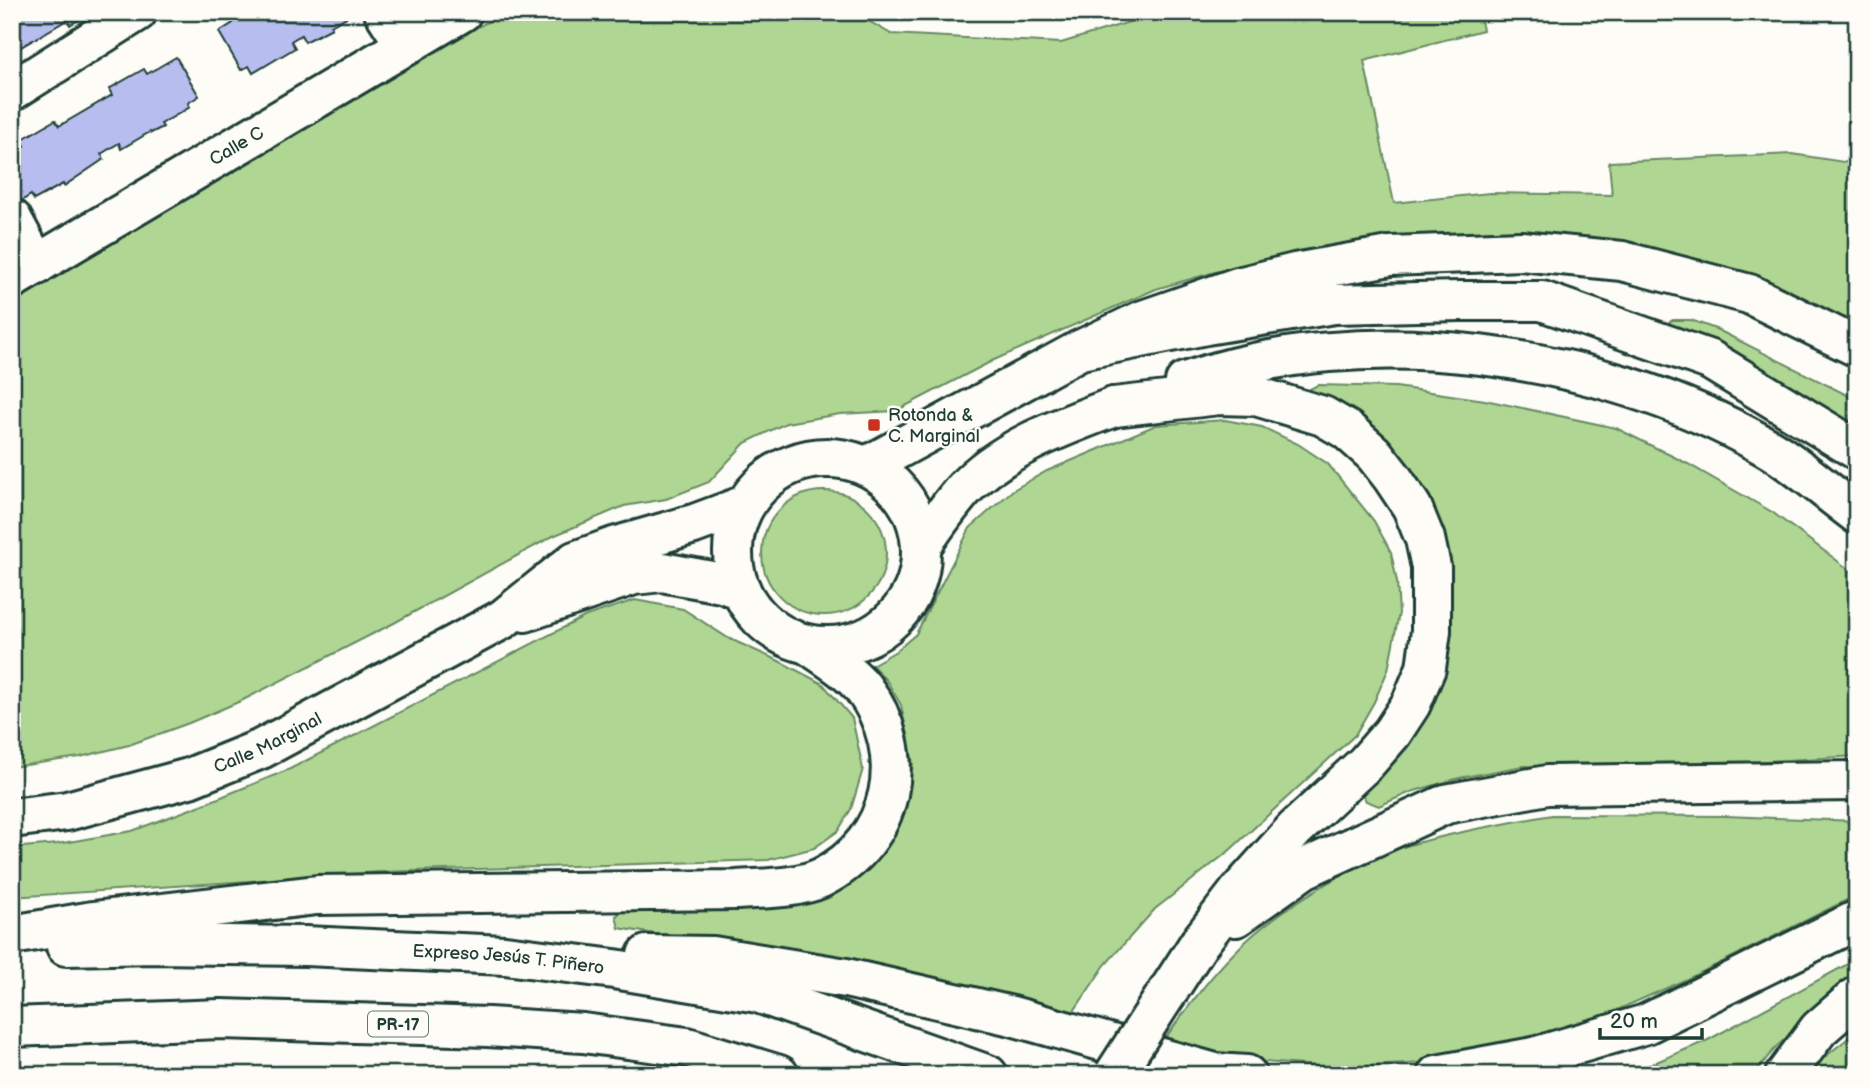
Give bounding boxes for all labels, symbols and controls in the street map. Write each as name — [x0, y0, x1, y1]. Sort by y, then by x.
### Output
street label: Calle C — [206, 122, 268, 170]
place label: Rotonda & C. Marginal — [888, 405, 980, 447]
marker: Rotonda & C. Marginal — [866, 417, 882, 433]
street label: Calle Marginal — [211, 708, 325, 778]
street label: Expreso Jesús T. Piñero — [412, 941, 605, 979]
scale bar — [1600, 996, 1701, 1040]
text: 20 m — [1610, 1009, 1658, 1034]
road number: PR-17 — [368, 1012, 428, 1036]

